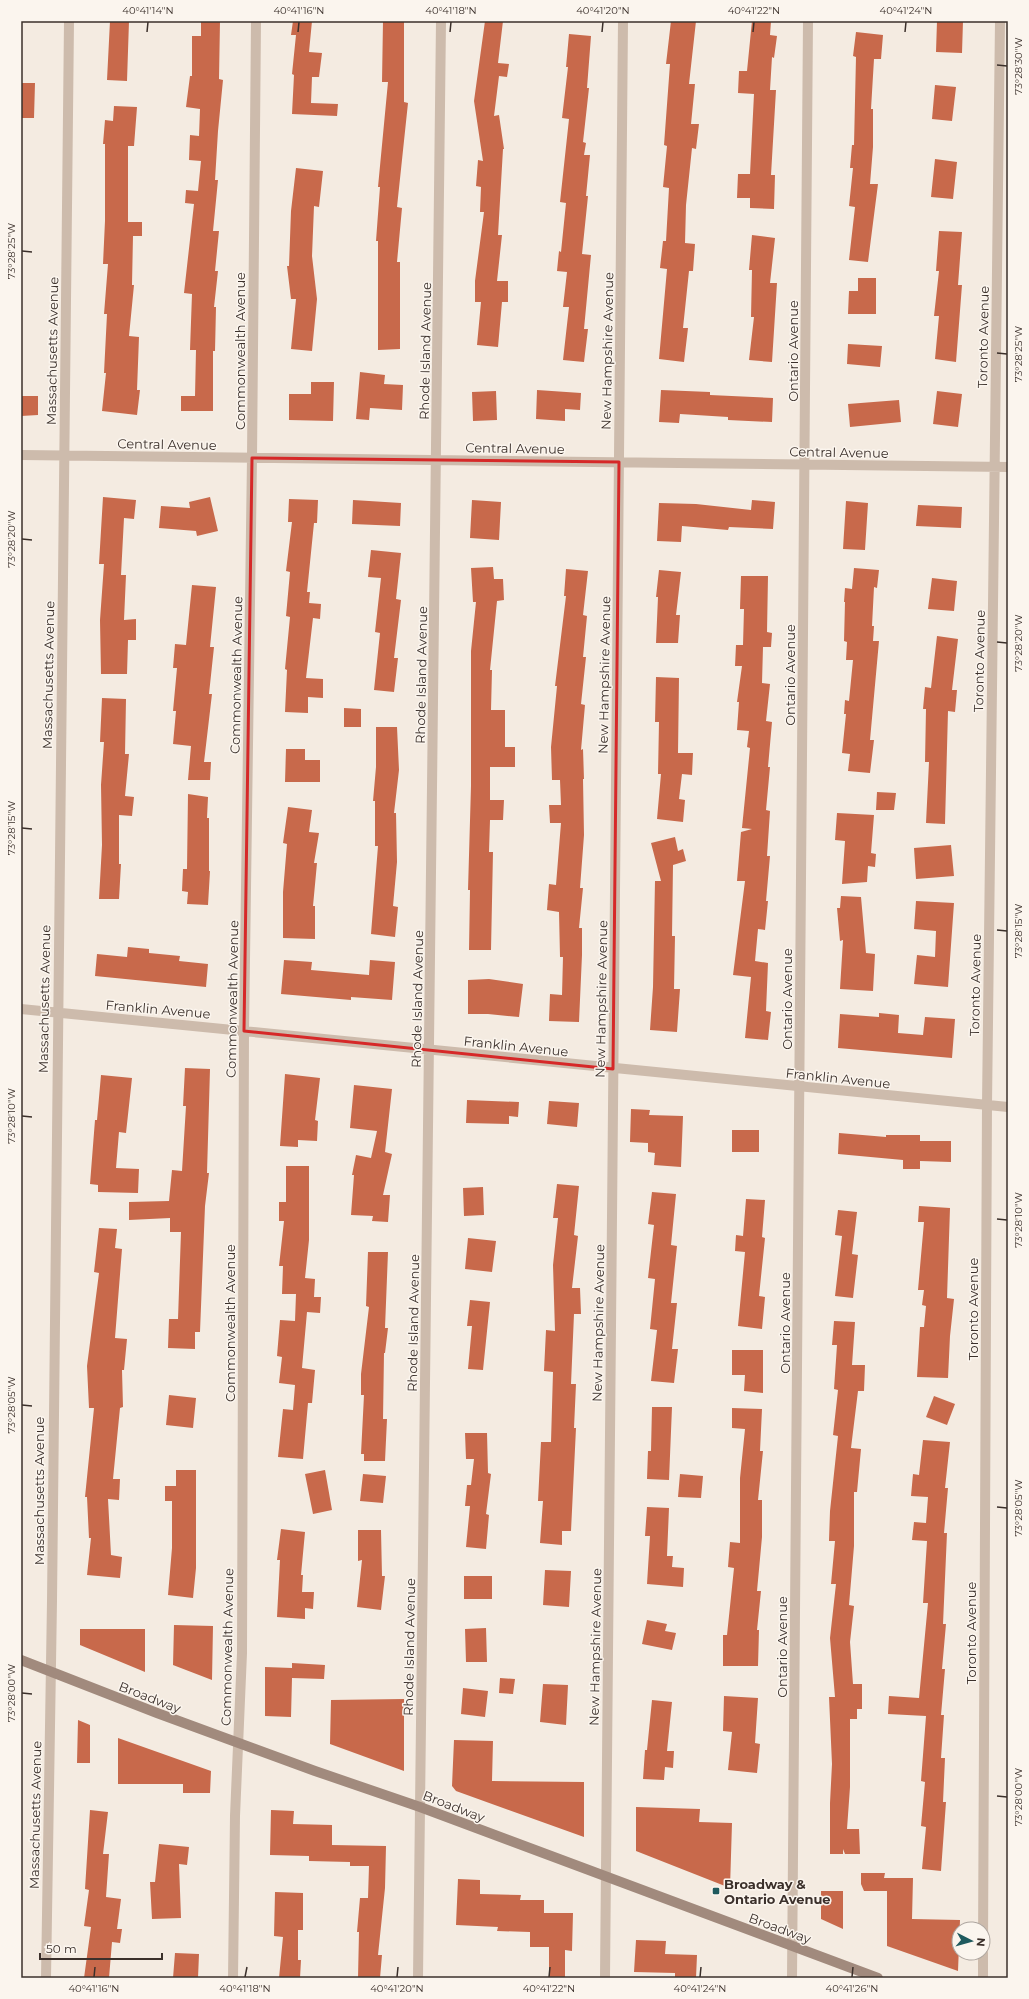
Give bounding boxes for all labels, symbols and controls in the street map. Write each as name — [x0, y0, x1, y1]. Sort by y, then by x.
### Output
text: 40°41'14"N — [122, 4, 174, 17]
text: 40°41'16"N — [274, 4, 325, 17]
text: 40°41'18"N — [425, 4, 477, 17]
text: 40°41'20"N — [576, 4, 630, 17]
text: 40°41'22"N — [728, 4, 780, 17]
text: 40°41'24"N — [880, 4, 932, 17]
text: 73°28'30"W — [1012, 37, 1025, 95]
text: 73°28'25"W — [5, 223, 18, 279]
street label: Commonwealth Avenue — [232, 272, 248, 430]
street label: New Hampshire Avenue — [598, 272, 616, 430]
street label: Massachusetts Avenue — [43, 276, 61, 425]
street label: Rhode Island Avenue — [416, 282, 434, 420]
street label: Toronto Avenue — [974, 285, 992, 388]
street label: Ontario Avenue — [785, 300, 801, 402]
text: 73°28'25"W — [1012, 326, 1025, 382]
street label: Central Avenue — [117, 435, 217, 453]
street label: Central Avenue — [465, 439, 565, 457]
street label: Central Avenue — [789, 443, 889, 461]
text: 73°28'20"W — [5, 510, 18, 568]
street label: Commonwealth Avenue — [227, 596, 245, 754]
street label: New Hampshire Avenue — [595, 596, 613, 754]
street label: Massachusetts Avenue — [39, 600, 57, 749]
street label: Rhode Island Avenue — [412, 606, 430, 744]
street label: Toronto Avenue — [970, 609, 988, 712]
text: 73°28'20"W — [1012, 614, 1025, 672]
street label: Ontario Avenue — [782, 624, 798, 726]
text: 73°28'15"W — [5, 801, 18, 855]
text: 73°28'15"W — [1012, 904, 1025, 958]
street label: Commonwealth Avenue — [223, 920, 241, 1078]
street label: New Hampshire Avenue — [592, 920, 610, 1078]
street label: Massachusetts Avenue — [35, 924, 53, 1073]
street label: Rhode Island Avenue — [408, 930, 426, 1068]
street label: Toronto Avenue — [966, 933, 984, 1036]
street label: Ontario Avenue — [779, 948, 795, 1050]
street label: Franklin Avenue — [105, 996, 211, 1022]
street label: Franklin Avenue — [463, 1033, 569, 1059]
street label: Franklin Avenue — [785, 1065, 891, 1091]
text: 73°28'10"W — [5, 1088, 18, 1144]
text: 73°28'10"W — [1012, 1192, 1025, 1248]
street label: Commonwealth Avenue — [222, 1244, 238, 1402]
street label: New Hampshire Avenue — [589, 1244, 607, 1402]
street label: Rhode Island Avenue — [404, 1254, 422, 1392]
street label: Toronto Avenue — [965, 1258, 981, 1360]
street label: Ontario Avenue — [777, 1272, 793, 1374]
text: 73°28'05"W — [5, 1376, 18, 1434]
street label: Massachusetts Avenue — [31, 1417, 47, 1565]
text: 73°28'05"W — [1012, 1479, 1025, 1537]
street label: Commonwealth Avenue — [218, 1568, 236, 1726]
street label: New Hampshire Avenue — [586, 1568, 604, 1726]
street label: Rhode Island Avenue — [400, 1578, 418, 1716]
street label: Toronto Avenue — [963, 1582, 979, 1684]
street label: Ontario Avenue — [774, 1596, 790, 1698]
text: 73°28'00"W — [5, 1664, 18, 1722]
street label: Broadway — [117, 1678, 184, 1716]
street label: Massachusetts Avenue — [26, 1740, 44, 1889]
text: 73°28'00"W — [1012, 1768, 1025, 1826]
street label: Broadway — [421, 1787, 488, 1825]
place label: Broadway & Ontario Avenue — [724, 1876, 831, 1907]
marker: Broadway & Ontario Avenue — [711, 1886, 721, 1896]
street label: Broadway — [747, 1909, 814, 1947]
north arrow — [951, 1921, 991, 1961]
scale bar — [40, 1935, 162, 1961]
text: N — [974, 1937, 988, 1947]
text: 50 m — [46, 1941, 77, 1956]
text: 40°41'16"N — [69, 1982, 120, 1995]
text: 40°41'18"N — [219, 1982, 271, 1995]
text: 40°41'20"N — [370, 1982, 424, 1995]
text: 40°41'22"N — [523, 1982, 575, 1995]
text: 40°41'24"N — [674, 1982, 726, 1995]
text: 40°41'26"N — [826, 1982, 878, 1995]

